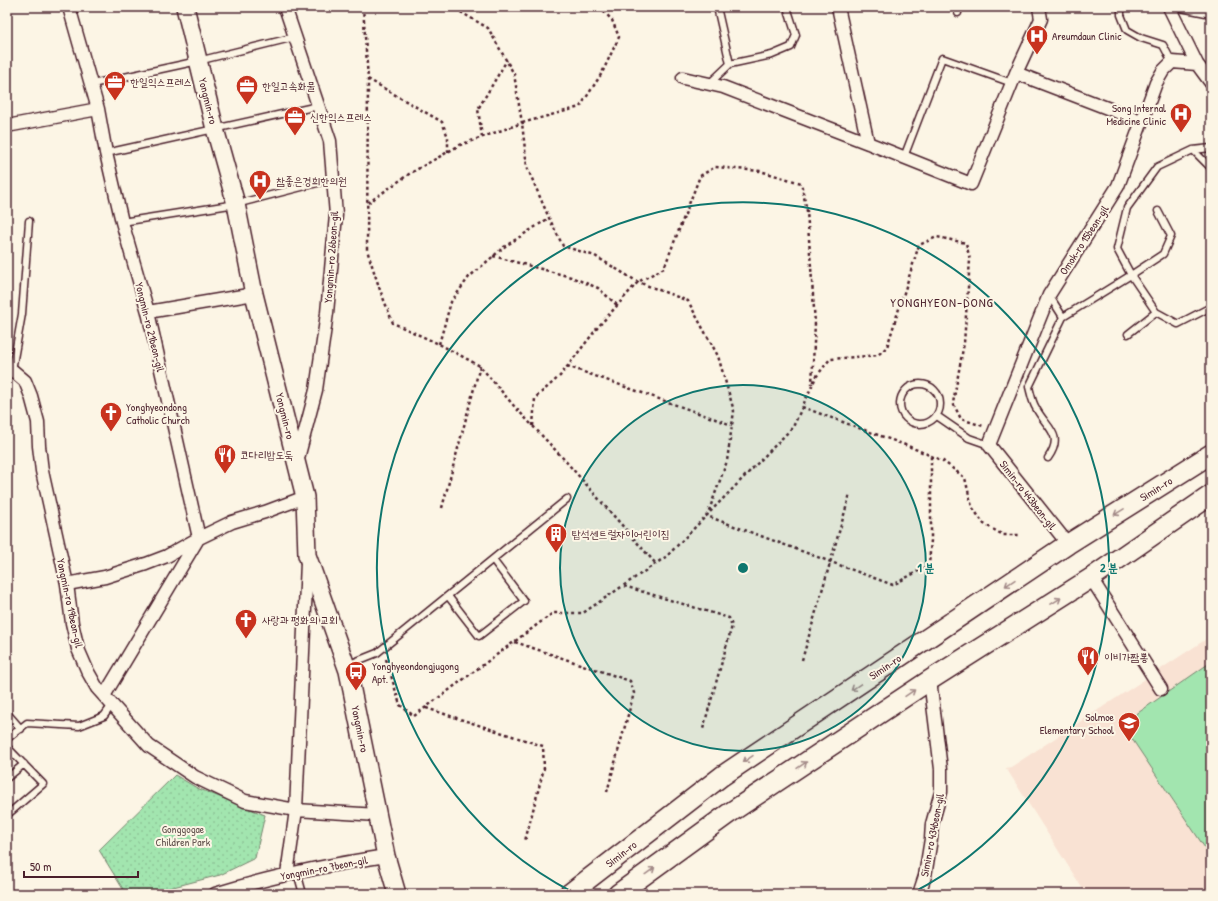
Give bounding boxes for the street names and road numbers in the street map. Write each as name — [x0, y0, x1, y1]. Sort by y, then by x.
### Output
street label: Yongmin-ro — [195, 76, 221, 126]
street label: Omok-ro 15beon-gil — [1056, 203, 1112, 277]
street label: Yongmin-ro 26beon-gil — [321, 210, 341, 304]
street label: Yongmin-ro 21beon-gil — [132, 281, 168, 373]
street label: Yongmin-ro — [272, 391, 298, 441]
street label: Simin-ro 443beon-gil — [997, 457, 1060, 533]
street label: Simin-ro — [1137, 473, 1175, 504]
street label: Yongmin-ro 19beon-gil — [54, 557, 86, 649]
street label: Simin-ro — [866, 651, 904, 683]
street label: Yongmin-ro — [348, 704, 372, 754]
street label: Simin-ro 434beon-gil — [917, 792, 947, 878]
street label: Simin-ro — [603, 837, 640, 870]
street label: Yongmin-ro 7beon-gil — [279, 853, 369, 883]

